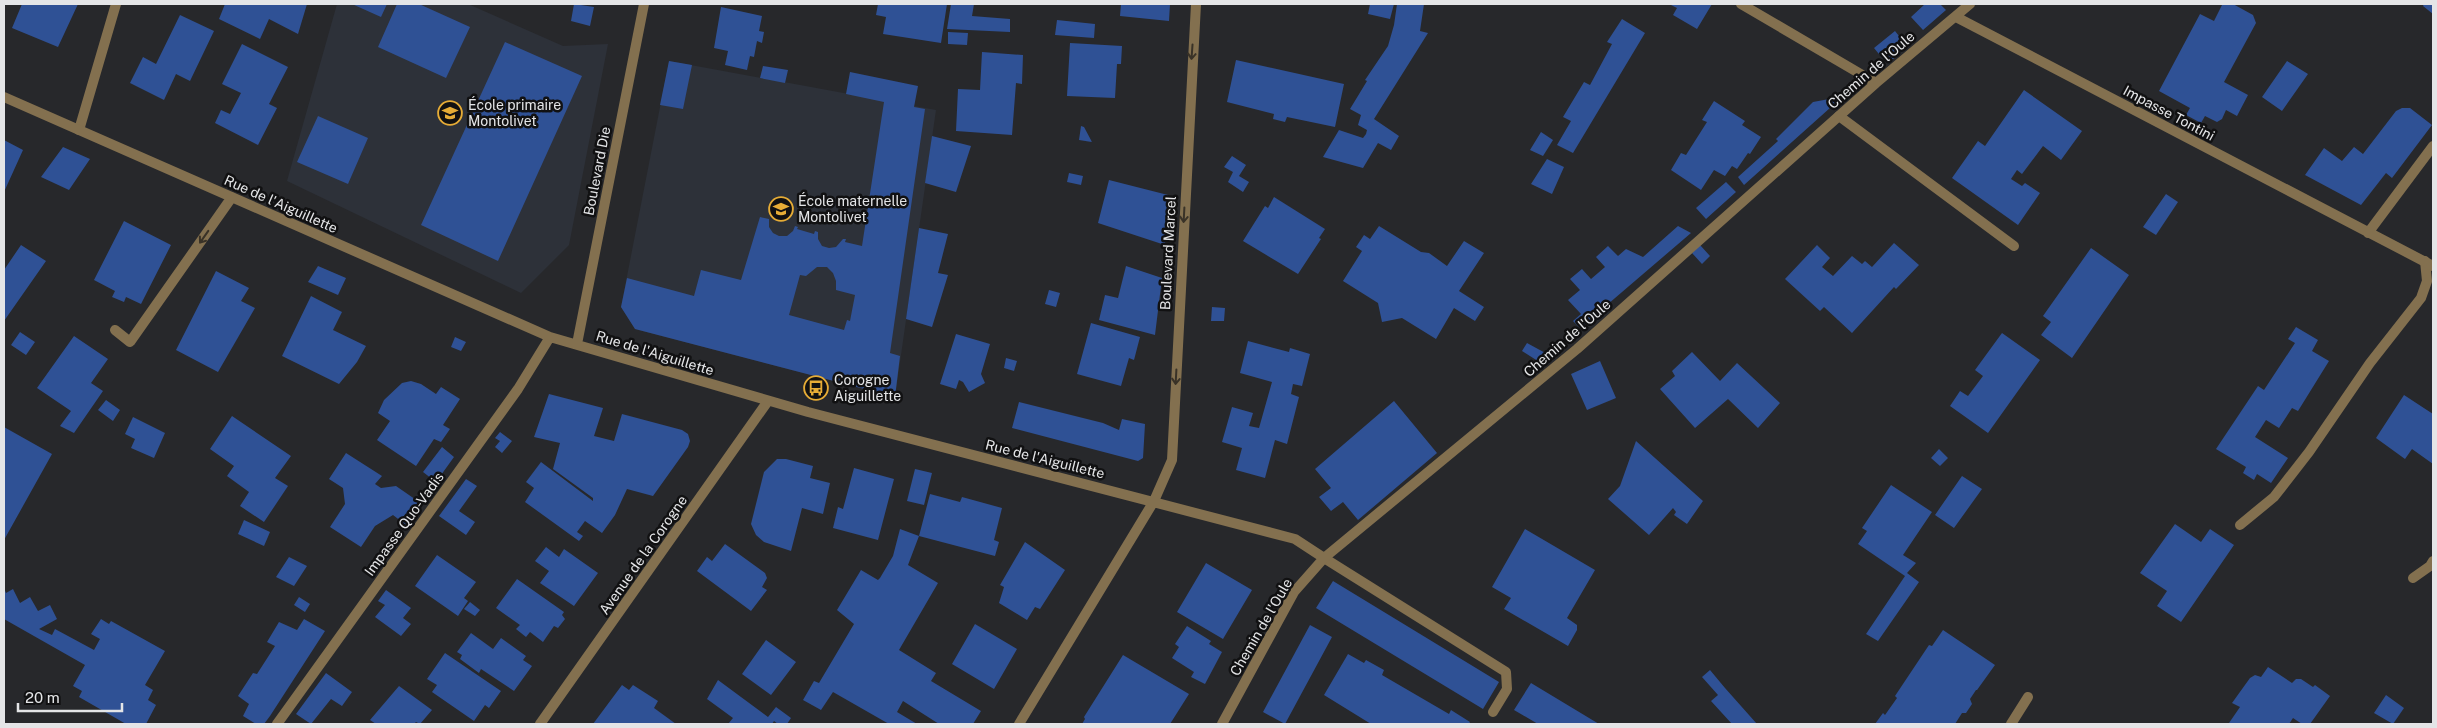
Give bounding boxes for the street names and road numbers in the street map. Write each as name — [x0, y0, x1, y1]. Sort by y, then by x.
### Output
street label: Chemin de l'Oule — [1824, 28, 1918, 112]
street label: Impasse Tontini — [2121, 82, 2217, 144]
street label: Boulevard Die — [581, 125, 613, 217]
street label: Rue de l'Aiguillette — [222, 172, 340, 236]
street label: Boulevard Marcel — [1157, 196, 1179, 310]
street label: Chemin de l'Oule — [1520, 296, 1614, 380]
street label: Rue de l'Aiguillette — [594, 327, 716, 379]
street label: Rue de l'Aiguillette — [984, 436, 1106, 482]
street label: Impasse Quo-Vadis — [361, 469, 447, 579]
street label: Avenue de la Corogne — [596, 492, 690, 618]
street label: Chemin de l'Oule — [1227, 575, 1295, 678]

